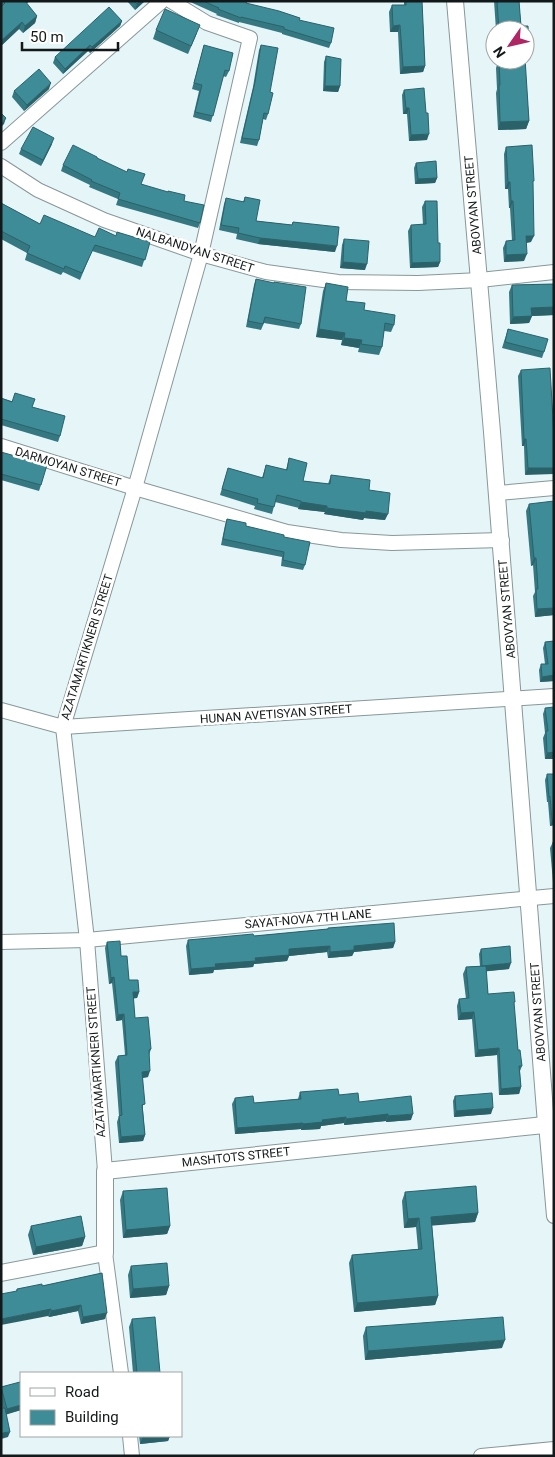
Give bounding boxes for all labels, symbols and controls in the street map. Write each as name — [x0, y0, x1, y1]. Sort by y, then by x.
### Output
scale bar — [22, 20, 119, 52]
north arrow — [485, 20, 535, 70]
text: 50 m — [30, 28, 64, 46]
text: N — [490, 44, 509, 61]
street label: ABOVYAN STREET — [462, 155, 484, 255]
street label: NALBANDYAN STREET — [134, 224, 256, 276]
street label: DARMOYAN STREET — [13, 444, 123, 490]
street label: ABOVYAN STREET — [496, 559, 518, 659]
street label: AZATAMARTIKNERI STREET — [58, 572, 116, 722]
street label: HUNAN AVETISYAN STREET — [199, 702, 353, 726]
street label: SAYAT-NOVA 7TH LANE — [244, 906, 372, 932]
street label: ABOVYAN STREET — [528, 962, 548, 1062]
street label: AZATAMARTIKNERI STREET — [84, 986, 108, 1138]
street label: MASHTOTS STREET — [181, 1144, 291, 1170]
legend — [20, 1372, 182, 1437]
text: Road — [65, 1383, 99, 1401]
text: Building — [65, 1408, 119, 1426]

